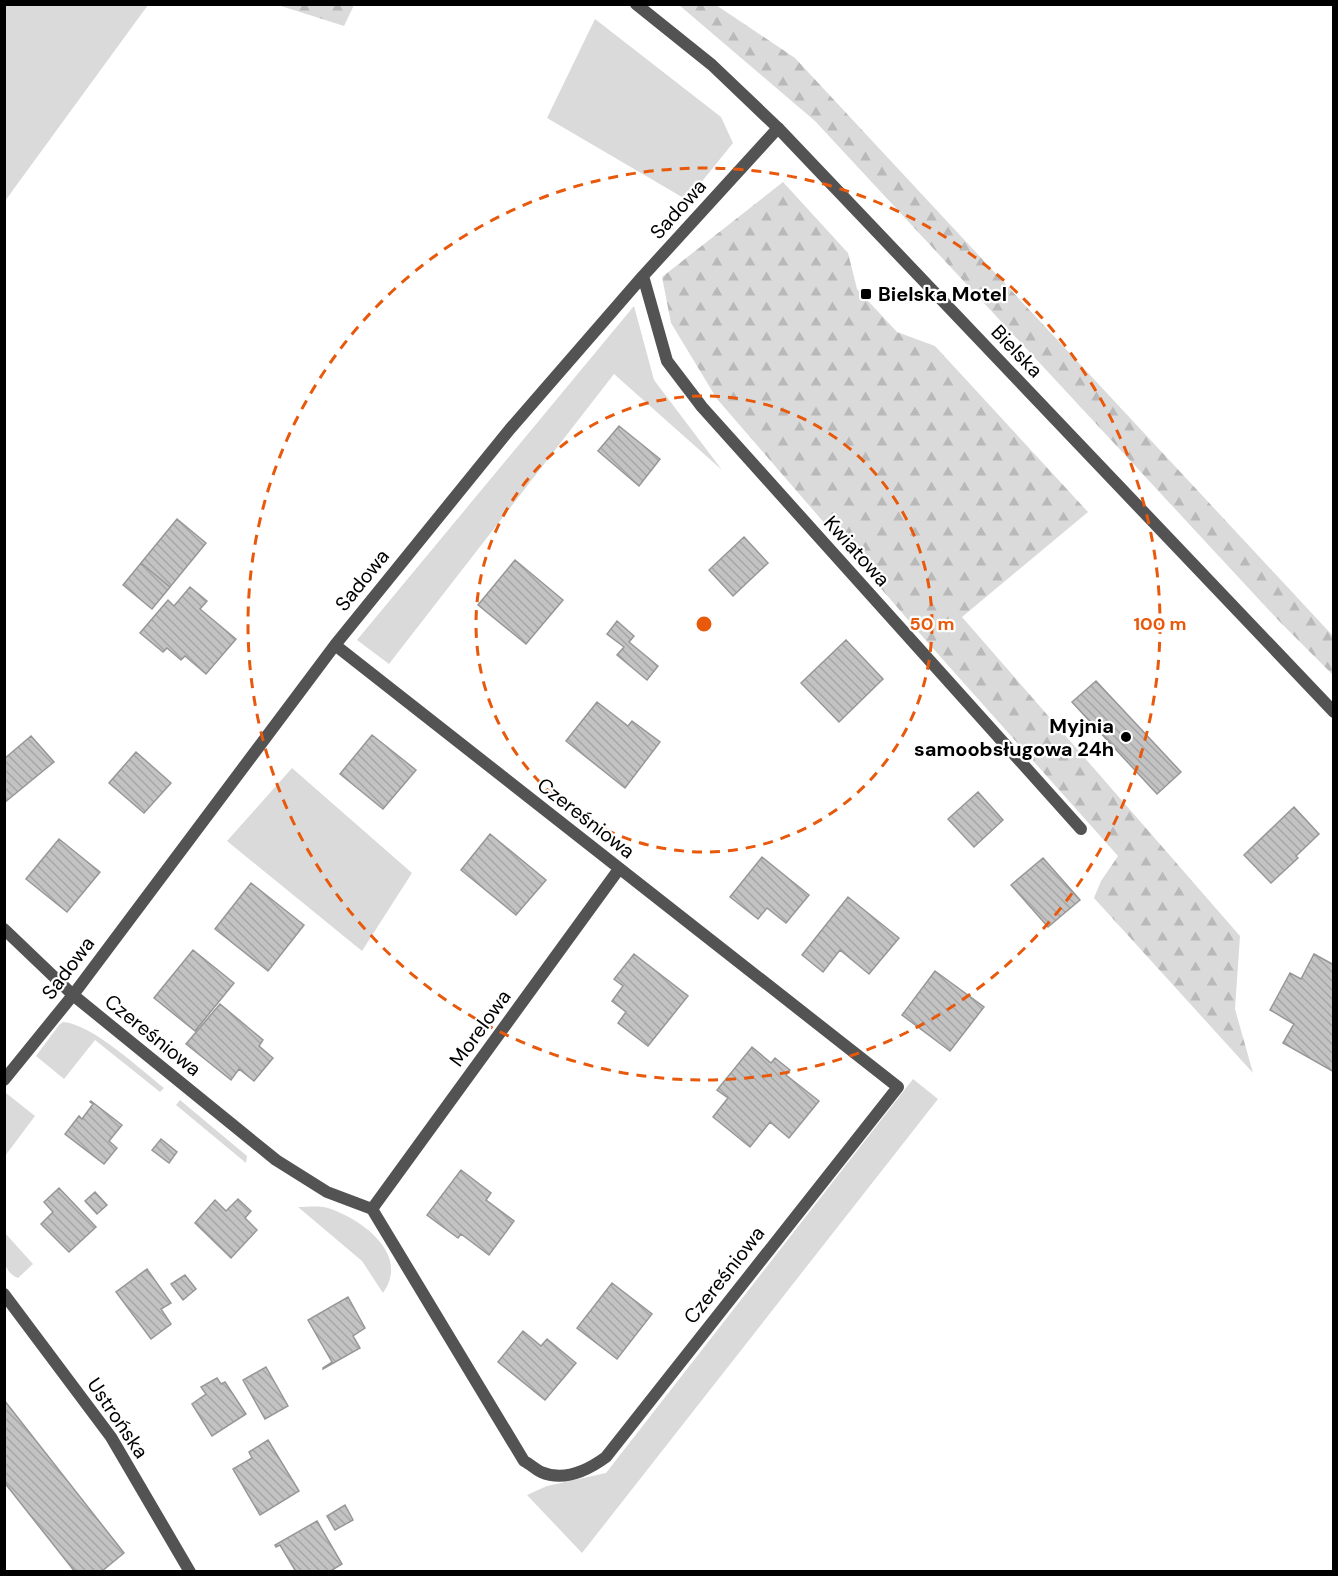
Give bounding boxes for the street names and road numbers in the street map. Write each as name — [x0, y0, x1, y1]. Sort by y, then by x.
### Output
street label: Sadowa — [644, 173, 712, 245]
street label: Bielska — [986, 319, 1048, 383]
street label: Kwiatowa — [818, 510, 896, 592]
street label: Sadowa — [329, 544, 395, 616]
street label: Czereśniowa — [532, 772, 640, 864]
street label: Sadowa — [36, 931, 100, 1005]
street label: Morelowa — [443, 984, 517, 1072]
street label: Czereśniowa — [99, 988, 207, 1082]
street label: Czereśniowa — [678, 1221, 770, 1329]
street label: Ustrońska — [82, 1373, 154, 1463]

